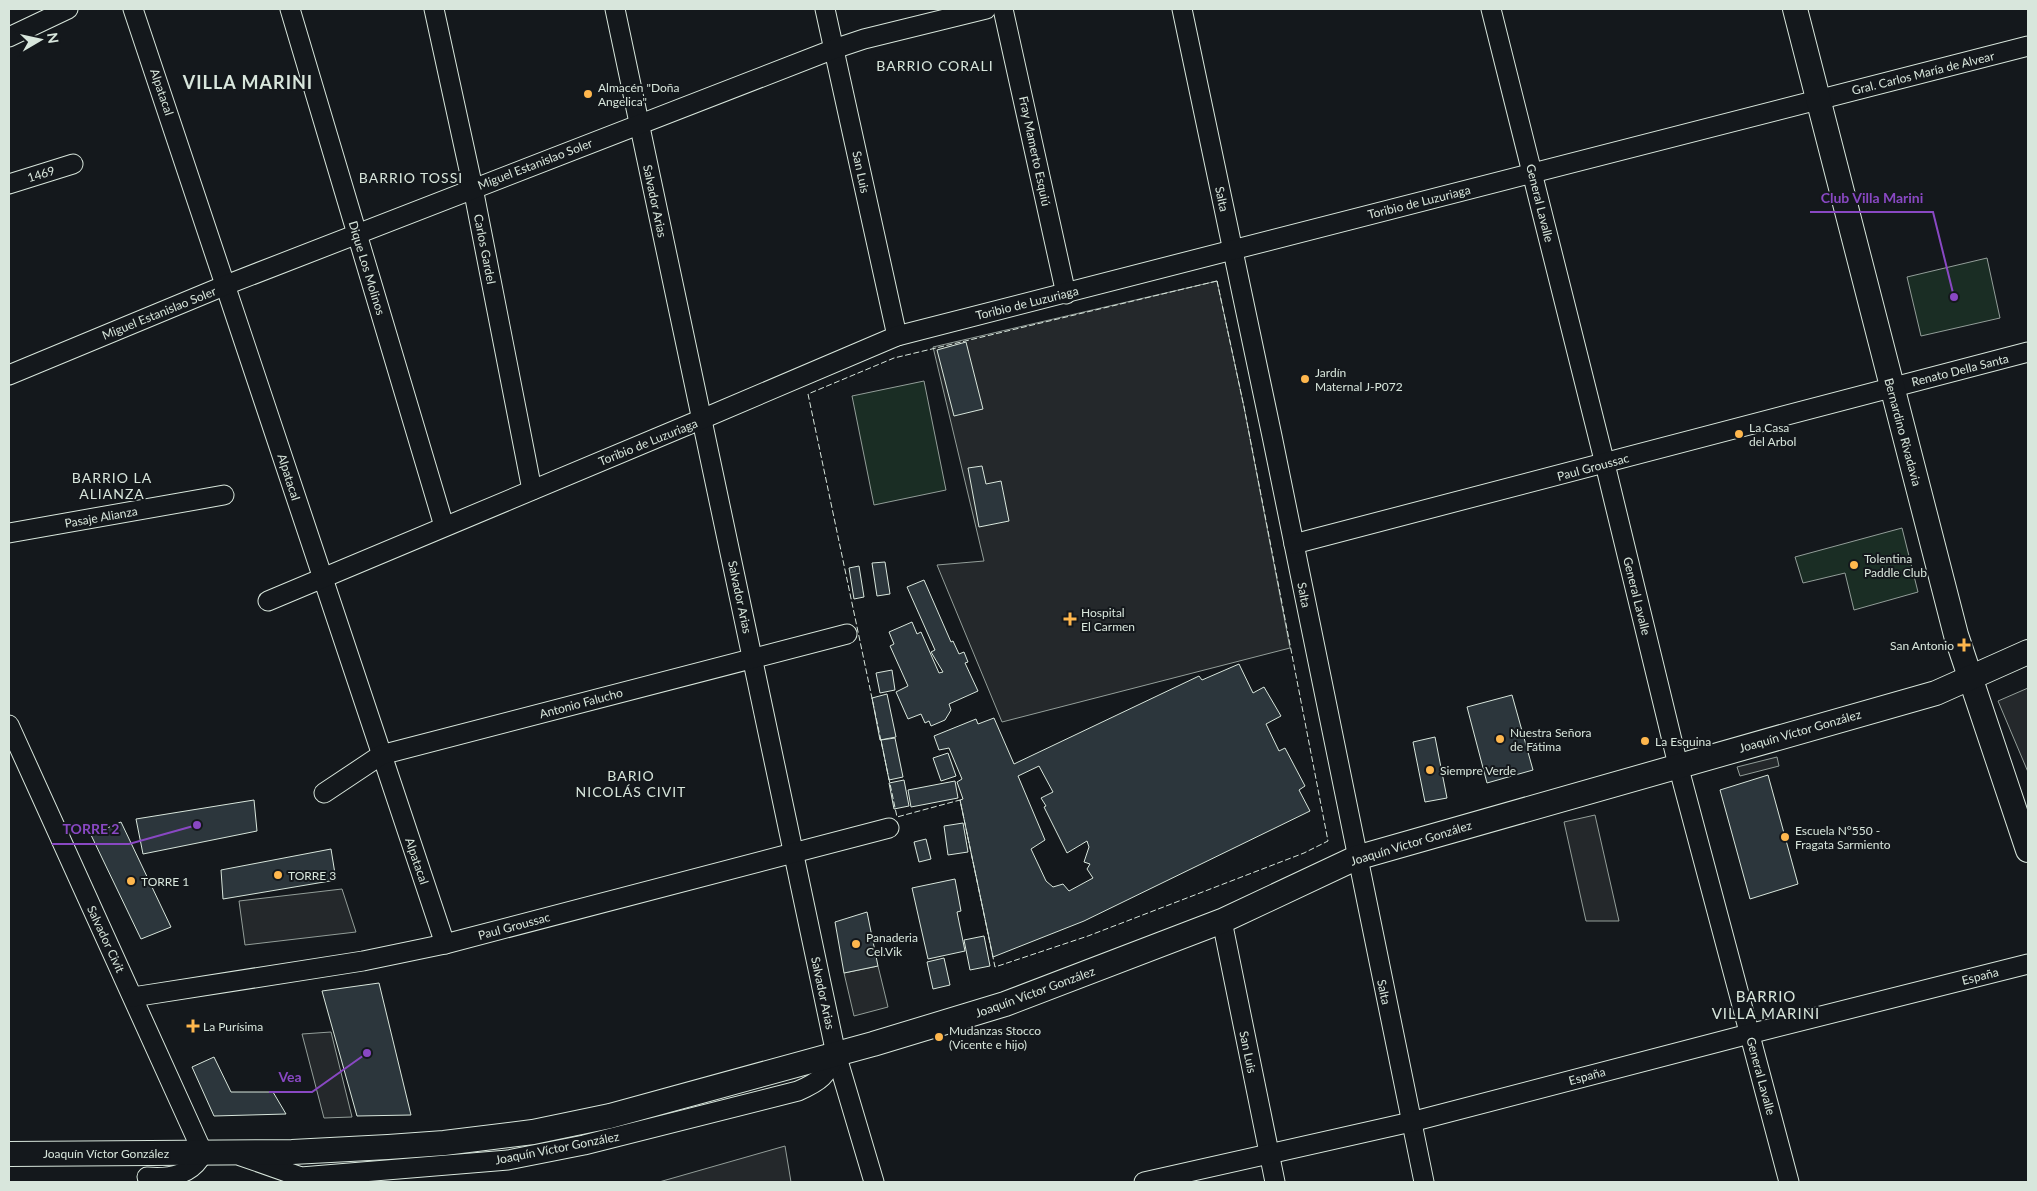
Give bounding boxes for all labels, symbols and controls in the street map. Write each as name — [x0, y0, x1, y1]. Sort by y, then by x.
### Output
north arrow — [15, 15, 65, 65]
text: N — [44, 31, 63, 45]
street label: Gral. Carlos María de Alvear — [1850, 48, 1996, 98]
district label: BARRIO CORALI — [876, 57, 994, 74]
street label: Alpatacal — [147, 67, 177, 117]
district label: VILLA MARINI — [182, 71, 313, 93]
place label: Almacén "Doña Angelica" — [598, 80, 679, 109]
marker: Almacén "Doña Angelica" — [582, 88, 594, 100]
street label: Fray Mamerto Esquiú — [1016, 95, 1054, 207]
street label: Miguel Estanislao Soler — [476, 135, 595, 193]
street label: San Luis — [849, 150, 873, 194]
street label: General Lavalle — [1523, 162, 1557, 244]
street label: 1469 — [25, 163, 57, 185]
street label: Salvador Arias — [640, 163, 670, 239]
district label: BARRIO TOSSI — [359, 169, 463, 186]
street label: Toribio de Luzuriaga — [1366, 182, 1472, 222]
callout: Club Villa Marini — [1810, 183, 1933, 212]
street label: Salta — [1212, 185, 1232, 213]
text: Club Villa Marini — [1821, 189, 1923, 206]
street label: Carlos Gardel — [471, 213, 499, 285]
street label: Dique Los Molinos — [346, 219, 388, 317]
street label: Miguel Estanislao Soler — [100, 283, 219, 343]
street label: Toribio de Luzuriaga — [974, 283, 1080, 323]
street label: Renato Della Santa — [1910, 351, 2010, 389]
place label: Jardín Maternal J-P072 — [1315, 365, 1403, 394]
marker: Jardín Maternal J-P072 — [1299, 373, 1311, 385]
street label: Bernardino Rivadavia — [1881, 376, 1925, 488]
street label: Toribio de Luzuriaga — [596, 415, 700, 469]
place label: La Casa del Arbol — [1749, 420, 1796, 449]
marker: La Casa del Arbol — [1733, 428, 1745, 440]
street label: Paul Groussac — [1555, 450, 1631, 484]
street label: Alpatacal — [274, 452, 304, 502]
district label: BARRIO LA ALIANZA — [72, 469, 152, 502]
street label: Pasaje Alianza — [63, 503, 139, 531]
place label: Tolentina Paddle Club — [1864, 551, 1927, 580]
street label: General Lavalle — [1620, 555, 1654, 637]
street label: Salvador Arias — [725, 559, 755, 635]
marker: Tolentina Paddle Club — [1848, 559, 1860, 571]
street label: Salta — [1294, 581, 1314, 609]
place label: Hospital El Carmen — [1081, 605, 1135, 634]
marker: Hospital El Carmen — [1063, 612, 1077, 626]
place label: San Antonio — [1890, 638, 1954, 653]
marker: San Antonio — [1958, 639, 1970, 651]
street label: Antonio Falucho — [538, 685, 625, 721]
street label: Joaquín Víctor González — [1737, 706, 1863, 756]
place label: Nuestra Señora de Fátima — [1510, 725, 1591, 754]
marker: Nuestra Señora de Fátima — [1494, 733, 1506, 745]
place label: La Esquina — [1655, 734, 1711, 749]
marker: La Esquina — [1639, 735, 1651, 747]
place label: Siempre Verde — [1440, 763, 1516, 778]
marker: Siempre Verde — [1424, 764, 1436, 776]
district label: BARIO NICOLÁS CIVIT — [576, 767, 686, 800]
callout: TORRE 2 — [52, 815, 129, 844]
street label: Joaquín Víctor González — [1348, 817, 1474, 869]
text: TORRE 2 — [63, 820, 119, 837]
place label: Escuela N°550 - Fragata Sarmiento — [1795, 823, 1891, 852]
marker: Escuela N°550 - Fragata Sarmiento — [1779, 831, 1791, 843]
street label: Alpatacal — [402, 836, 432, 886]
place label: TORRE 3 — [288, 868, 336, 883]
marker: TORRE 3 — [272, 869, 284, 881]
place label: TORRE 1 — [141, 874, 189, 889]
marker: TORRE 1 — [125, 875, 137, 887]
street label: Salvador Civit — [84, 903, 128, 976]
street label: Paul Groussac — [476, 909, 552, 943]
place label: Panaderia Cel.Vik — [866, 930, 918, 959]
marker: Panaderia Cel.Vik — [850, 938, 862, 950]
street label: Salvador Arias — [808, 955, 838, 1031]
street label: Joaquín Víctor González — [973, 963, 1097, 1021]
street label: España — [1960, 964, 2000, 988]
street label: Salta — [1374, 978, 1394, 1006]
district label: BARRIO VILLA MARINI — [1712, 987, 1820, 1022]
place label: La Purísima — [203, 1019, 263, 1034]
marker: La Purísima — [187, 1020, 199, 1032]
place label: Mudanzas Stocco (Vicente e hijo) — [949, 1023, 1041, 1052]
street label: San Luis — [1236, 1030, 1260, 1074]
marker: Mudanzas Stocco (Vicente e hijo) — [933, 1031, 945, 1043]
street label: General Lavalle — [1743, 1035, 1779, 1117]
callout: Vea — [269, 1063, 312, 1092]
street label: España — [1567, 1064, 1607, 1088]
text: Vea — [277, 1068, 302, 1085]
street label: Joaquín Víctor González — [494, 1128, 621, 1167]
street label: Joaquín Víctor González — [43, 1146, 170, 1161]

